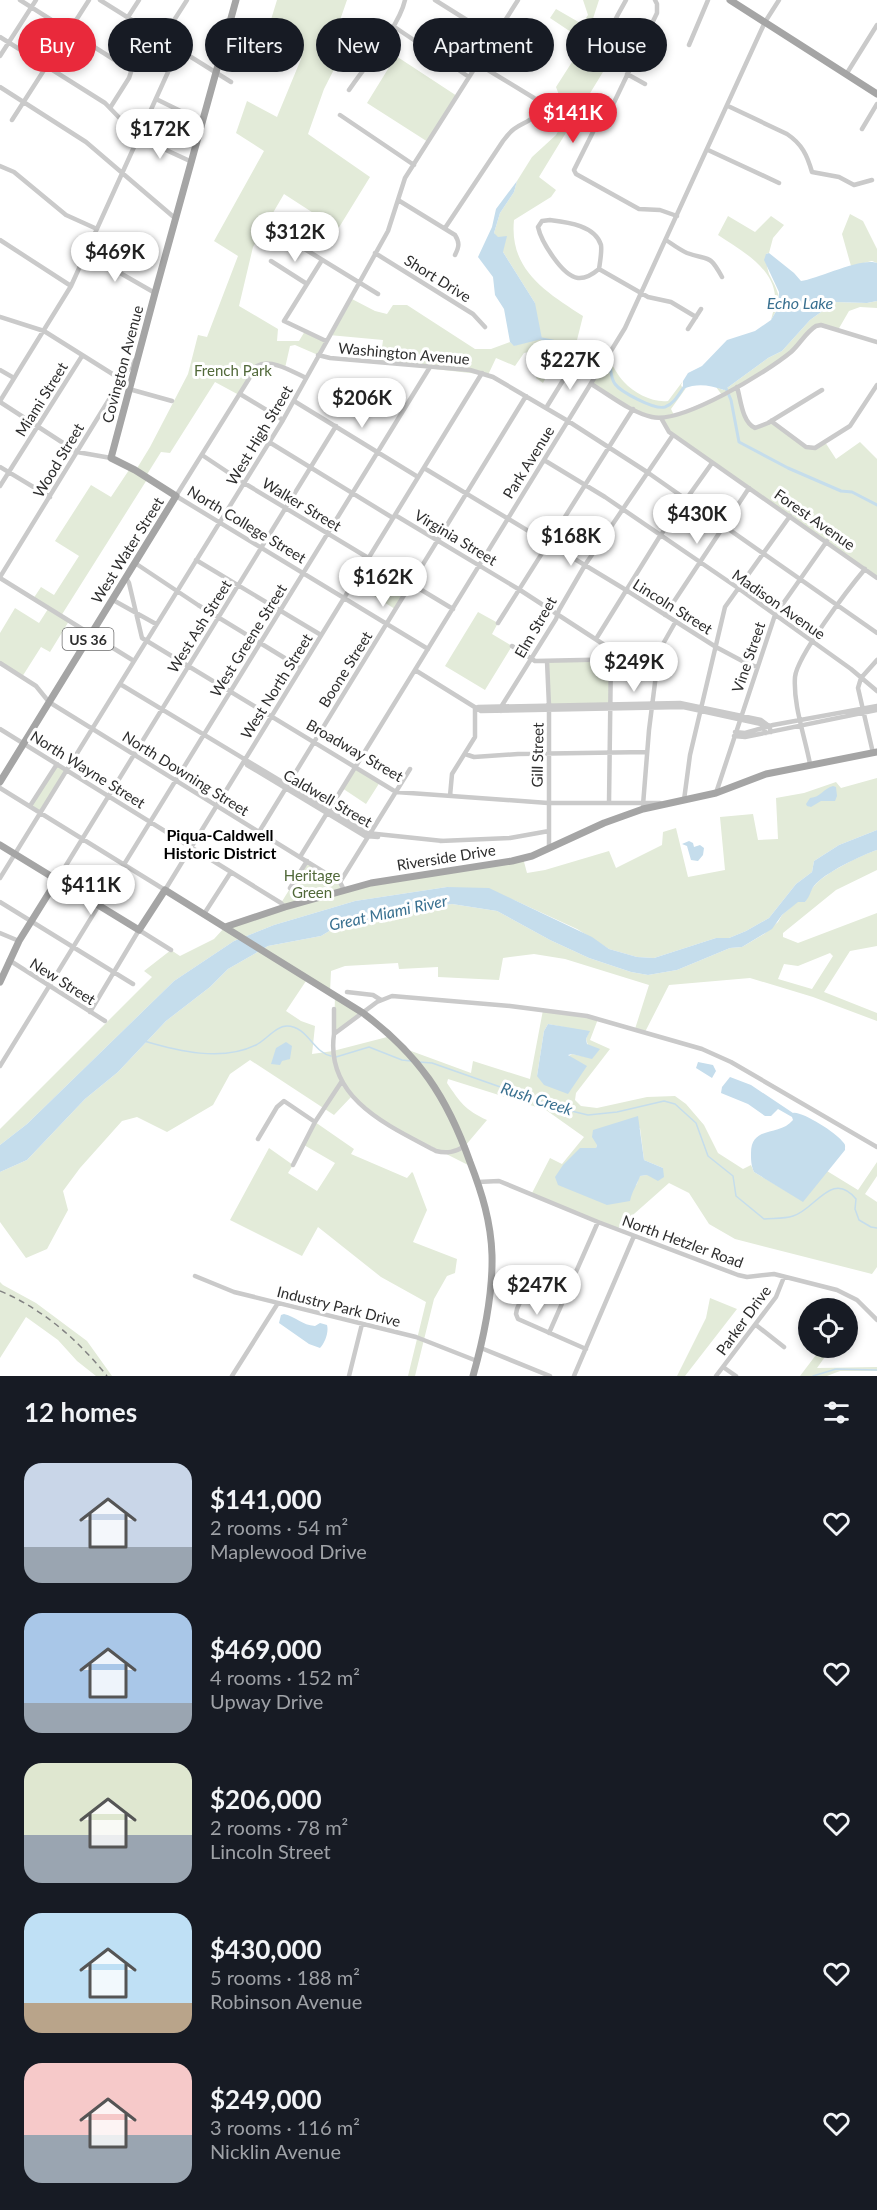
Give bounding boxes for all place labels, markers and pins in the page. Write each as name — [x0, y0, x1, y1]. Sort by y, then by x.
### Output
pin: $141K — [531, 93, 615, 144]
pin: $172K — [118, 109, 202, 160]
pin: $312K — [253, 212, 337, 263]
pin: $469K — [73, 232, 157, 283]
pin: $227K — [528, 340, 612, 391]
pin: $206K — [320, 378, 404, 429]
pin: $430K — [655, 494, 739, 545]
pin: $168K — [529, 516, 613, 567]
pin: $162K — [341, 557, 425, 608]
pin: $249K — [592, 642, 676, 693]
pin: $411K — [49, 865, 133, 916]
pin: $247K — [495, 1265, 579, 1316]

